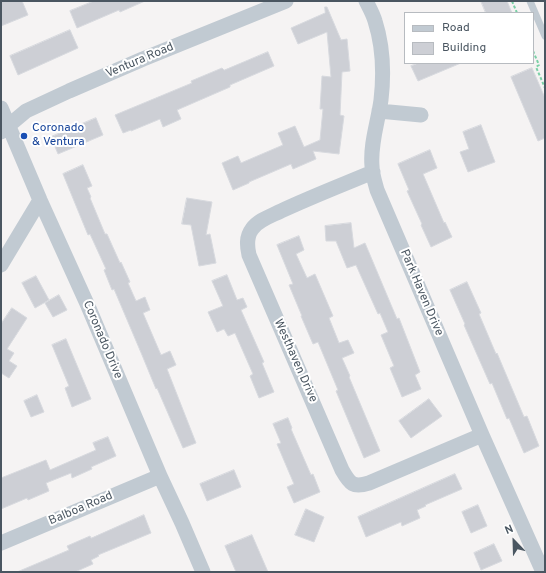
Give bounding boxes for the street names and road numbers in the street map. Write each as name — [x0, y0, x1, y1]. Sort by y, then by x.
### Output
street label: Ventura Road — [104, 40, 176, 82]
street label: Park Haven Drive — [396, 248, 446, 338]
street label: Coronado Drive — [79, 299, 125, 381]
street label: Westhaven Drive — [270, 317, 320, 405]
street label: Balboa Road — [47, 489, 115, 529]

